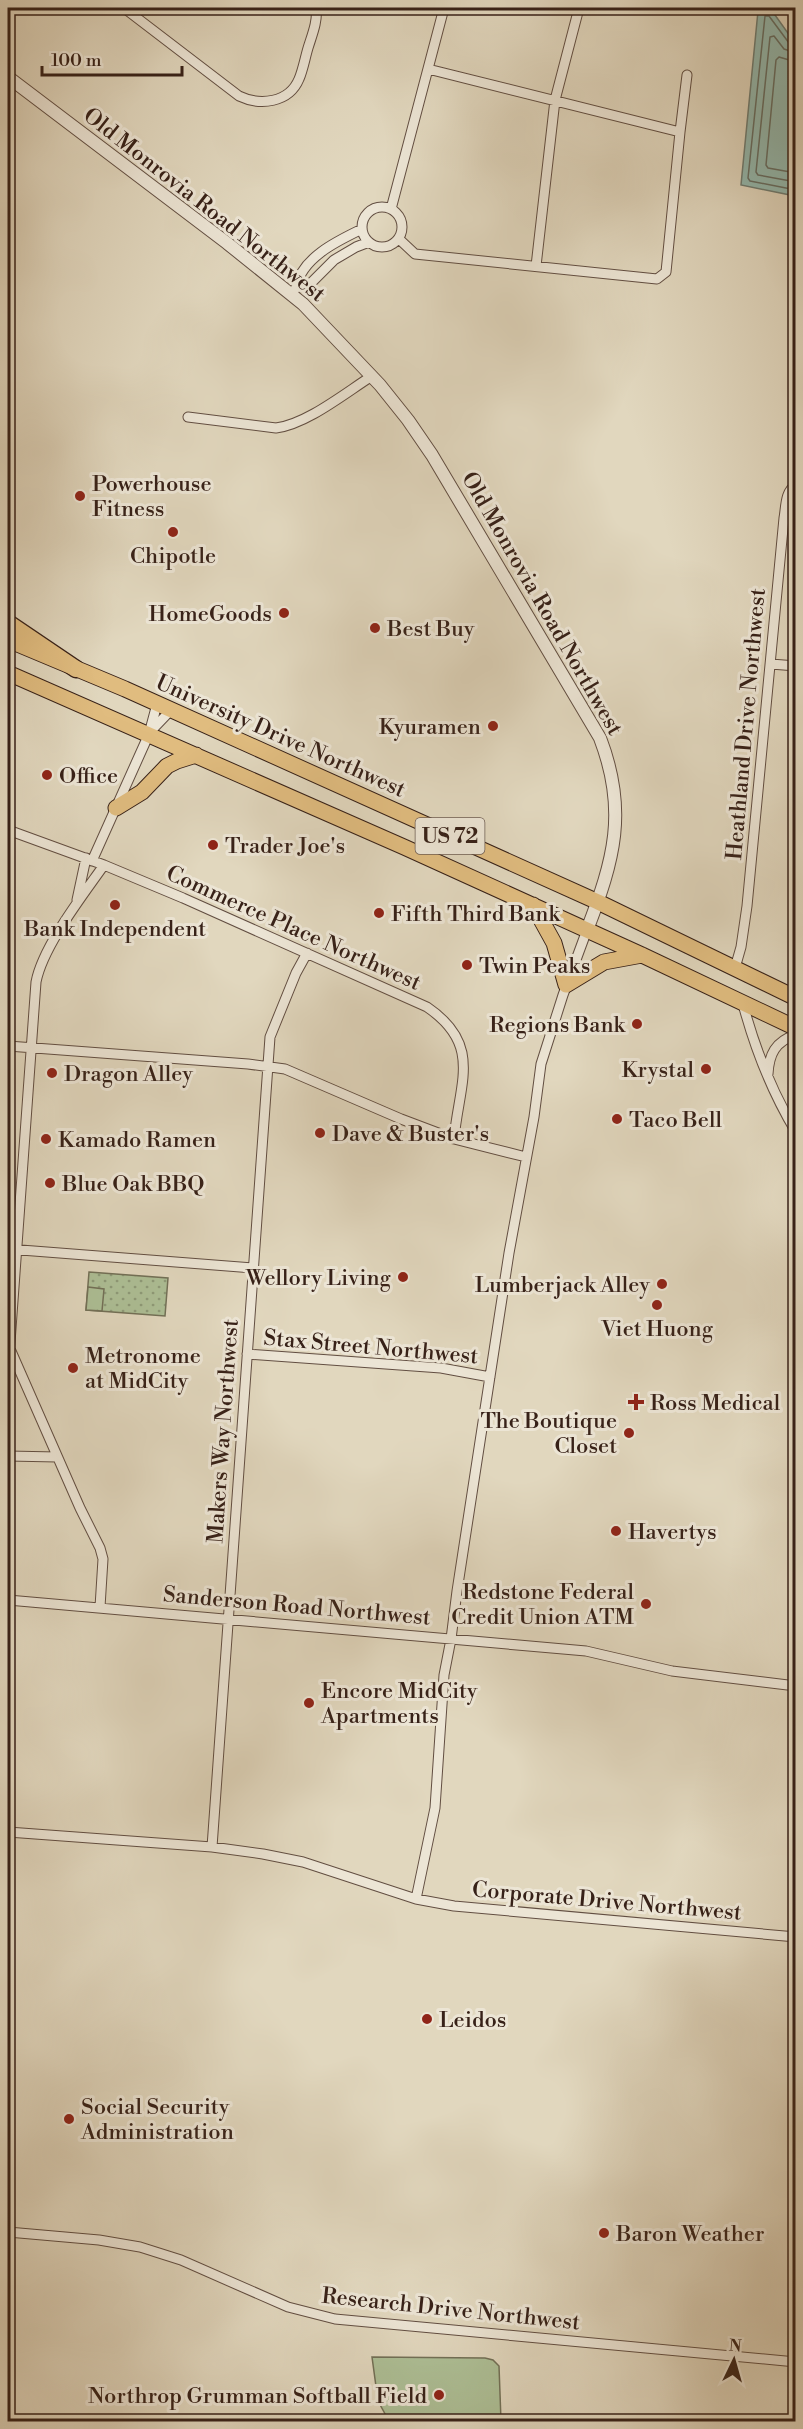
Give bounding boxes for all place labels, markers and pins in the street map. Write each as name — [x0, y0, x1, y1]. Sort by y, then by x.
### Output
place label: Powerhouse Fitness — [92, 471, 212, 523]
marker: Powerhouse Fitness — [73, 489, 87, 503]
marker: Chipotle — [166, 525, 180, 539]
place label: Chipotle — [130, 543, 216, 570]
place label: HomeGoods — [149, 601, 272, 628]
marker: HomeGoods — [277, 606, 291, 620]
place label: Best Buy — [386, 616, 475, 643]
marker: Best Buy — [368, 621, 382, 635]
place label: Kyuramen — [379, 714, 481, 741]
marker: Kyuramen — [486, 719, 500, 733]
place label: Office — [59, 763, 118, 790]
marker: Office — [40, 768, 54, 782]
place label: Trader Joe's — [225, 833, 345, 860]
marker: Trader Joe's — [206, 838, 220, 852]
marker: Bank Independent — [108, 898, 122, 912]
place label: Fifth Third Bank — [391, 901, 561, 928]
marker: Fifth Third Bank — [372, 906, 386, 920]
place label: Bank Independent — [23, 916, 206, 943]
place label: Twin Peaks — [479, 953, 590, 980]
marker: Twin Peaks — [460, 958, 474, 972]
place label: Regions Bank — [489, 1012, 627, 1039]
marker: Regions Bank — [630, 1017, 644, 1031]
place label: Krystal — [621, 1057, 694, 1084]
place label: Dragon Alley — [64, 1061, 193, 1088]
marker: Krystal — [699, 1062, 713, 1076]
marker: Dragon Alley — [45, 1066, 59, 1080]
place label: Taco Bell — [629, 1107, 722, 1134]
marker: Taco Bell — [610, 1112, 624, 1126]
place label: Dave & Buster's — [332, 1121, 489, 1148]
marker: Dave & Buster's — [313, 1126, 327, 1140]
place label: Kamado Ramen — [58, 1127, 216, 1154]
marker: Kamado Ramen — [39, 1132, 53, 1146]
place label: Blue Oak BBQ — [61, 1171, 204, 1198]
marker: Blue Oak BBQ — [43, 1176, 57, 1190]
place label: Wellory Living — [245, 1265, 392, 1292]
marker: Wellory Living — [396, 1270, 410, 1284]
place label: Lumberjack Alley — [475, 1272, 650, 1299]
marker: Lumberjack Alley — [655, 1277, 669, 1291]
marker: Viet Huong — [650, 1298, 664, 1312]
place label: Viet Huong — [600, 1316, 714, 1343]
place label: Metronome at MidCity — [85, 1343, 201, 1395]
marker: Metronome at MidCity — [66, 1361, 80, 1375]
place label: Ross Medical — [650, 1390, 781, 1417]
marker: Ross Medical — [627, 1393, 645, 1411]
place label: The Boutique Closet — [481, 1408, 617, 1460]
marker: The Boutique Closet — [622, 1426, 636, 1440]
place label: Havertys — [628, 1519, 717, 1546]
marker: Havertys — [609, 1524, 623, 1538]
place label: Redstone Federal Credit Union ATM — [451, 1579, 635, 1631]
marker: Redstone Federal Credit Union ATM — [639, 1597, 653, 1611]
place label: Encore MidCity Apartments — [320, 1678, 478, 1730]
marker: Encore MidCity Apartments — [302, 1696, 316, 1710]
place label: Leidos — [439, 2007, 506, 2034]
marker: Leidos — [420, 2012, 434, 2026]
place label: Social Security Administration — [80, 2094, 234, 2146]
marker: Social Security Administration — [62, 2112, 76, 2126]
place label: Baron Weather — [615, 2221, 764, 2248]
marker: Baron Weather — [597, 2226, 611, 2240]
place label: Northrop Grumman Softball Field — [88, 2383, 427, 2410]
marker: Northrop Grumman Softball Field — [432, 2388, 446, 2402]

